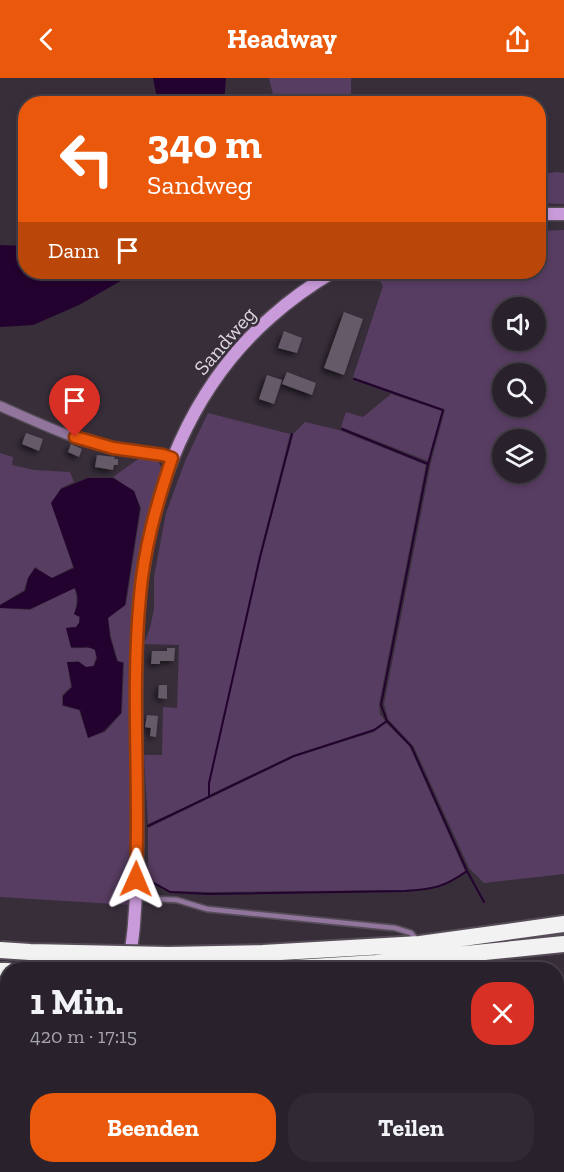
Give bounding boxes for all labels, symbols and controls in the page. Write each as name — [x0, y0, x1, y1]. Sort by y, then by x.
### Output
icon: back — [30, 23, 63, 56]
text: Headway — [227, 23, 337, 55]
icon: share — [501, 23, 534, 56]
text: 340 m — [147, 118, 262, 169]
icon: left — [48, 120, 126, 198]
text: Sandweg — [147, 169, 252, 201]
icon: arrive — [111, 234, 144, 267]
text: Dann — [48, 237, 99, 264]
map controls — [492, 297, 546, 483]
button: sound — [492, 297, 546, 351]
street label: Sandweg — [188, 301, 261, 380]
button: search — [492, 363, 546, 417]
pin — [49, 375, 100, 437]
icon: arrive — [58, 384, 91, 417]
button: layers — [492, 429, 546, 483]
position arrow — [104, 847, 168, 911]
text: 1 Min. — [30, 980, 124, 1023]
button: close — [471, 982, 534, 1045]
text: 420 m · 17:15 — [30, 1024, 137, 1048]
button: Beenden — [30, 1093, 276, 1162]
button: Teilen — [288, 1093, 534, 1162]

